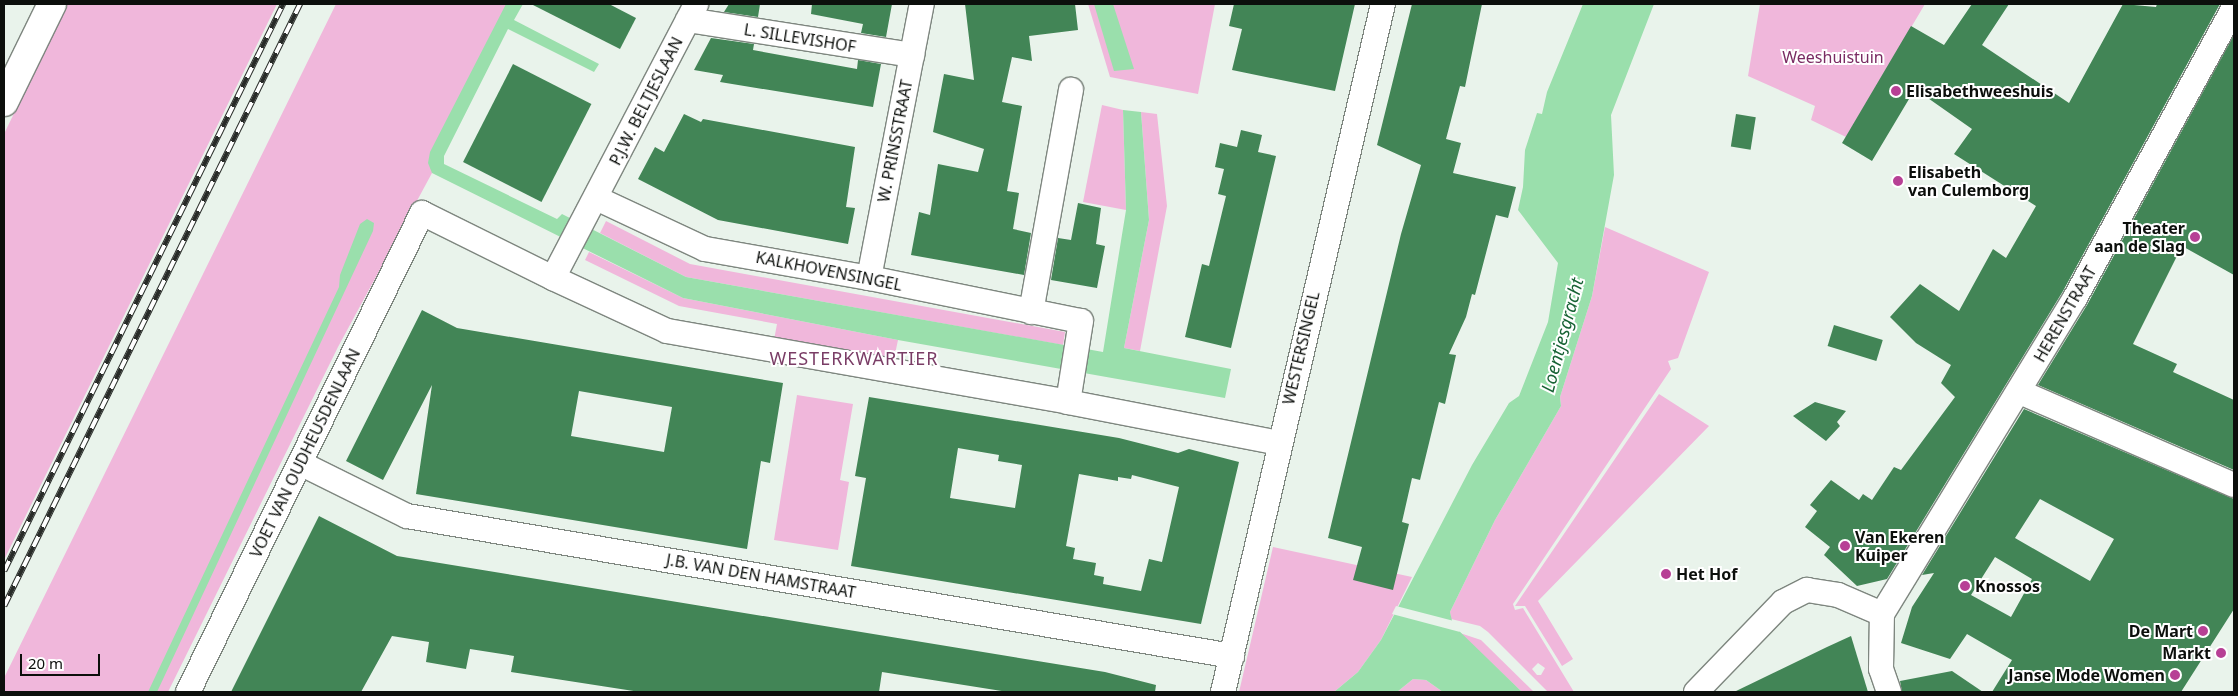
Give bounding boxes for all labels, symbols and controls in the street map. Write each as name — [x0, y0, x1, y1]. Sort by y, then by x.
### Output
street label: L. SILLEVISHOF — [743, 20, 857, 56]
street label: P.J.W. BELTJESLAAN — [605, 34, 687, 168]
park label: Weeshuistuin — [1782, 47, 1884, 67]
street label: W. PRINSSTRAAT — [874, 78, 916, 204]
place label: Elisabethweeshuis — [1906, 81, 2054, 101]
marker: Elisabethweeshuis — [1890, 85, 1902, 97]
place label: Elisabeth van Culemborg — [1908, 162, 2029, 200]
marker: Elisabeth van Culemborg — [1892, 175, 1904, 187]
place label: Theater aan de Slag — [2094, 218, 2185, 256]
marker: Theater aan de Slag — [2189, 231, 2201, 243]
street label: KALKHOVENSINGEL — [754, 247, 904, 295]
street label: HERENSTRAAT — [2030, 263, 2100, 365]
water label: Loentjesgracht — [1536, 275, 1588, 395]
street label: WESTERSINGEL — [1279, 290, 1323, 406]
street label: VOET VAN OUDHEUSDENLAAN — [246, 345, 364, 561]
district label: WESTERKWARTIER — [768, 347, 940, 369]
place label: Van Ekeren Kuiper — [1855, 527, 1944, 565]
marker: Van Ekeren Kuiper — [1839, 540, 1851, 552]
street label: J.B. VAN DEN HAMSTRAAT — [665, 550, 857, 602]
place label: Het Hof — [1676, 564, 1737, 584]
marker: Het Hof — [1660, 568, 1672, 580]
place label: Knossos — [1975, 576, 2040, 596]
marker: Knossos — [1959, 580, 1971, 592]
place label: De Mart — [2129, 621, 2193, 641]
marker: De Mart — [2197, 625, 2209, 637]
place label: Markt — [2162, 643, 2211, 663]
scale bar — [22, 644, 102, 676]
marker: Markt — [2215, 647, 2227, 659]
text: 20 m — [28, 653, 63, 673]
place label: Janse Mode Women — [2008, 665, 2165, 685]
marker: Janse Mode Women — [2169, 669, 2181, 681]

